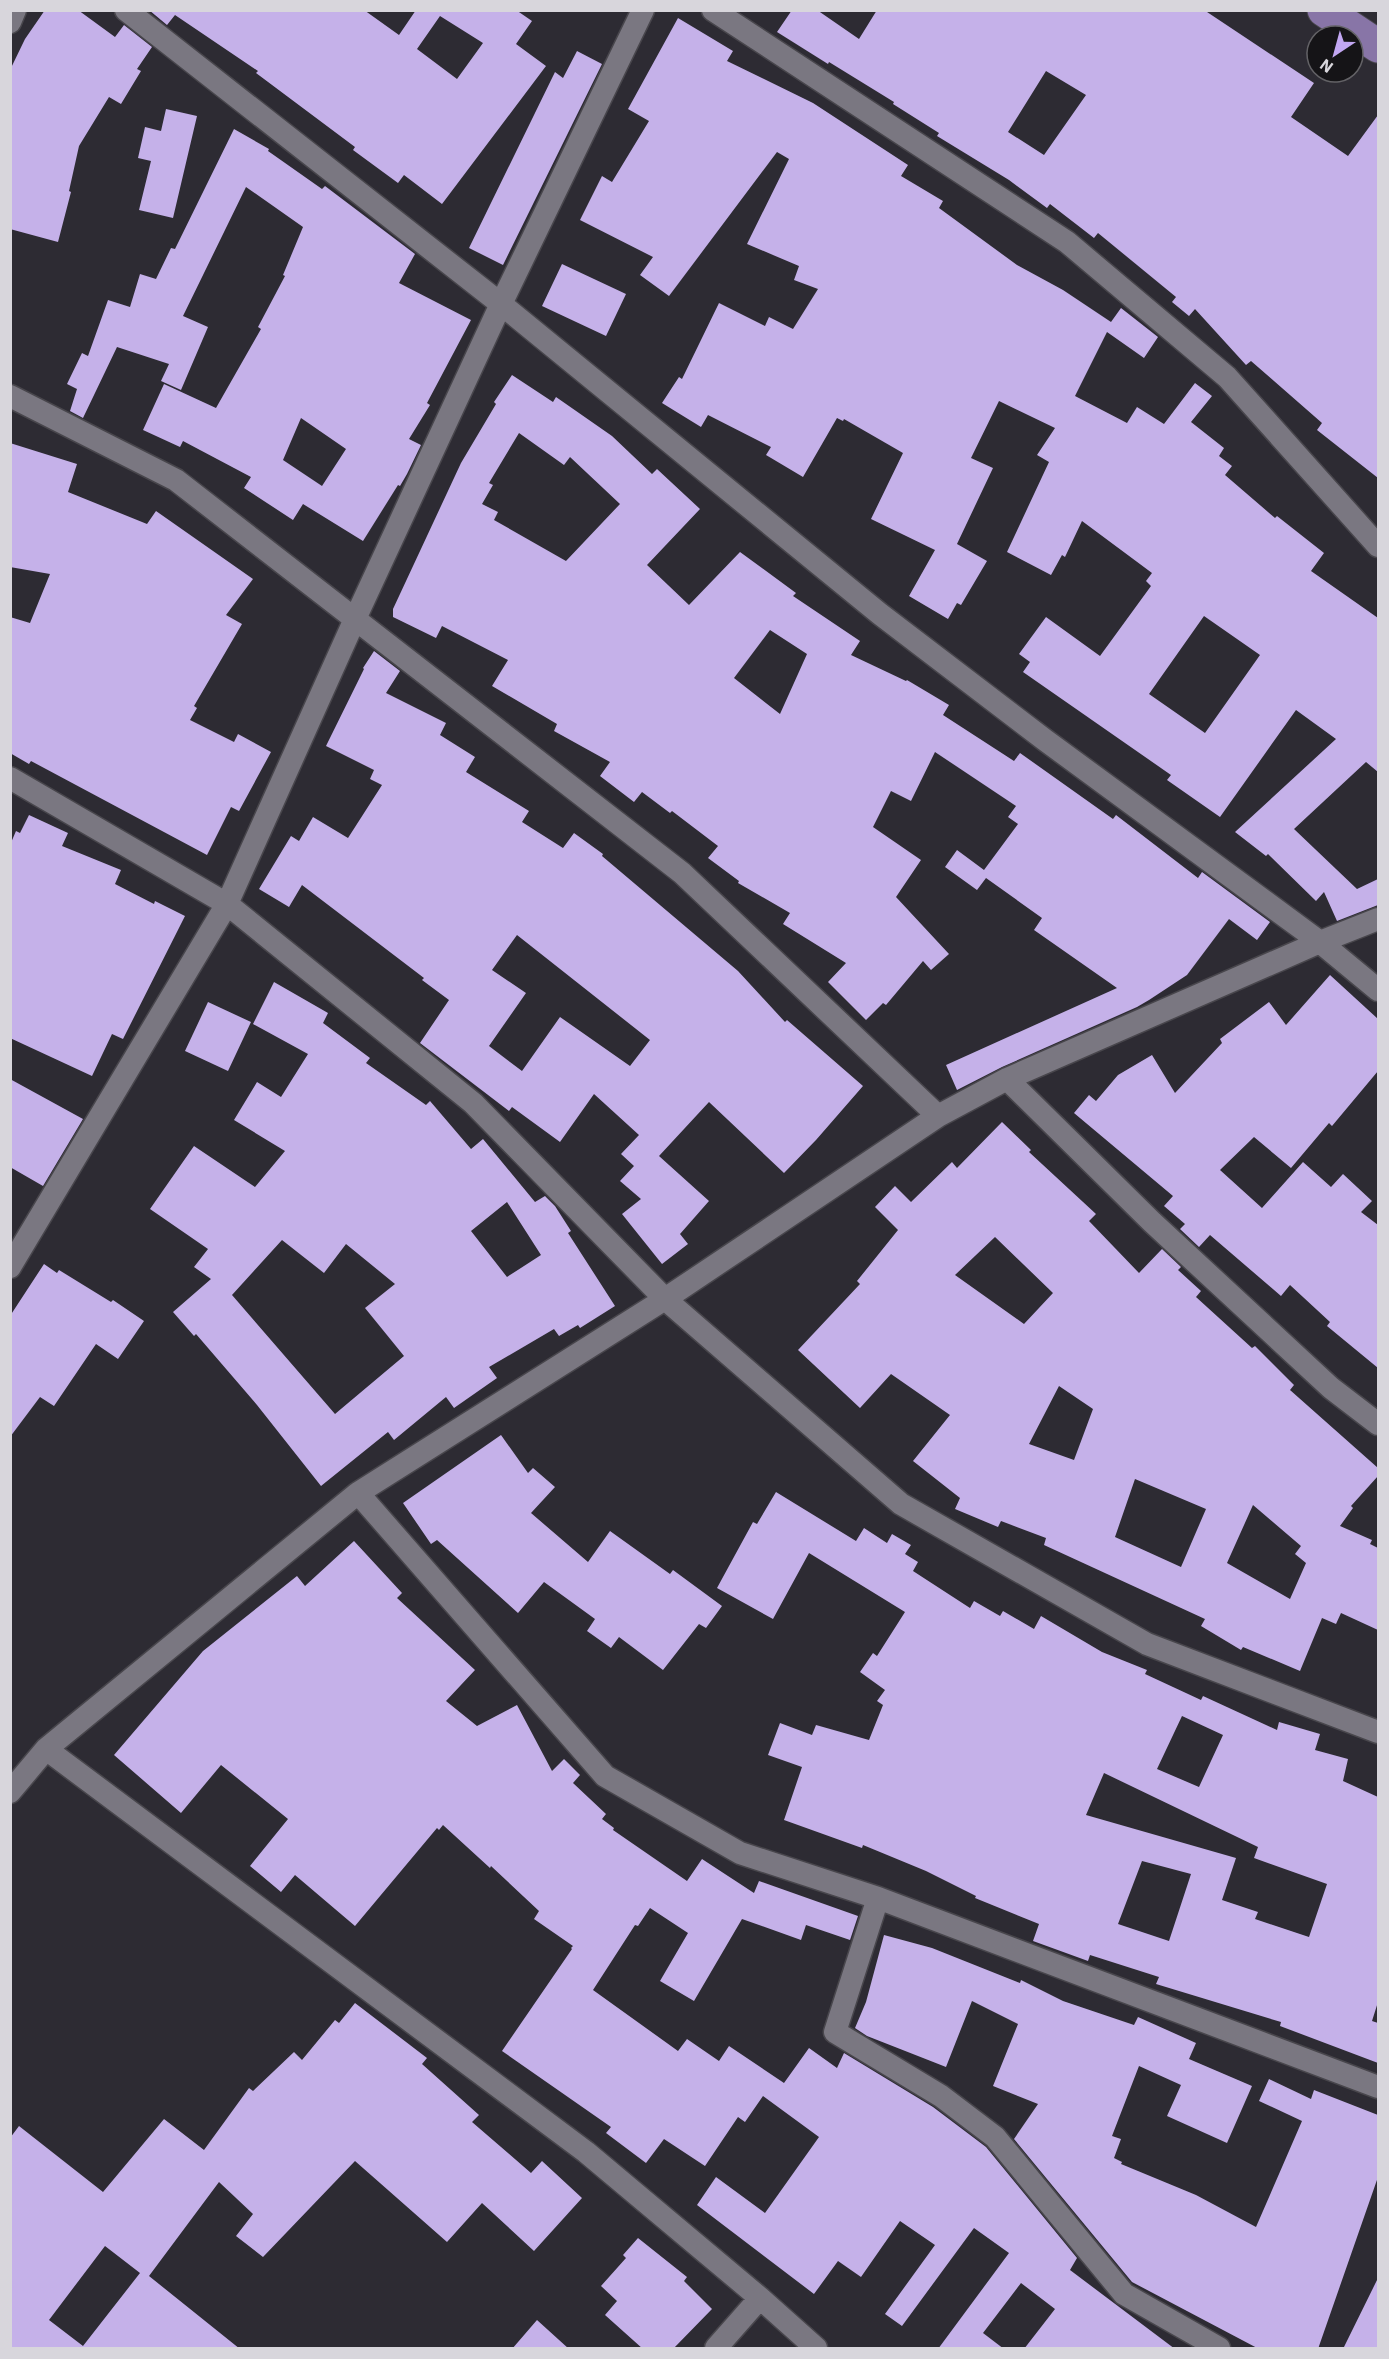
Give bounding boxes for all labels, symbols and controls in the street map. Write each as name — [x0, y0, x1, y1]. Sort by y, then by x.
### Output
north arrow — [1305, 24, 1365, 84]
text: N — [1316, 55, 1337, 78]

